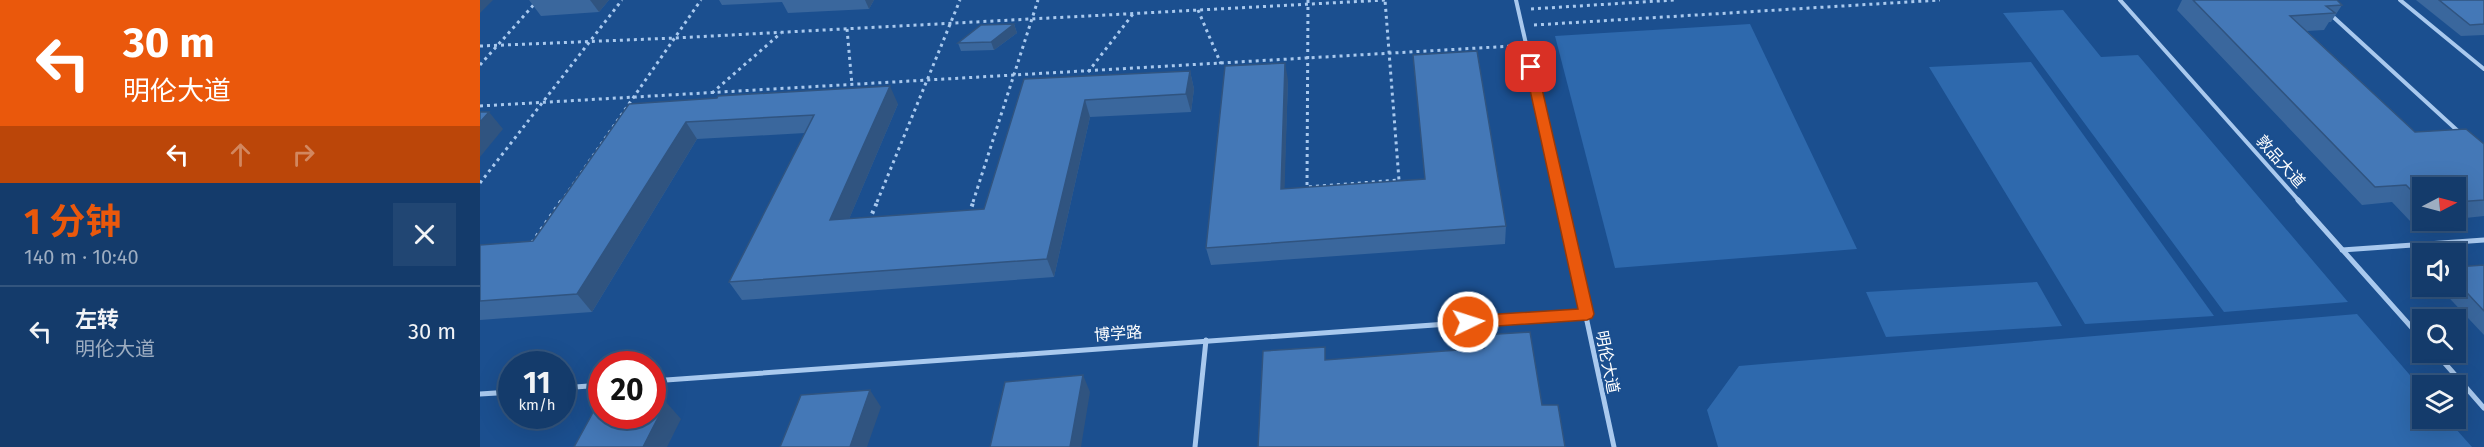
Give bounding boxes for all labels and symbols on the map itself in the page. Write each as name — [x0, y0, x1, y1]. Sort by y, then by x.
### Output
pin — [1505, 41, 1556, 92]
street label: 敦品大道 — [2252, 131, 2309, 191]
north arrow — [2412, 177, 2466, 231]
position arrow — [1436, 290, 1500, 354]
street label: 博学路 — [1093, 322, 1143, 345]
street label: 明伦大道 — [1592, 329, 1623, 395]
speed limit sign: 20 — [588, 351, 666, 429]

